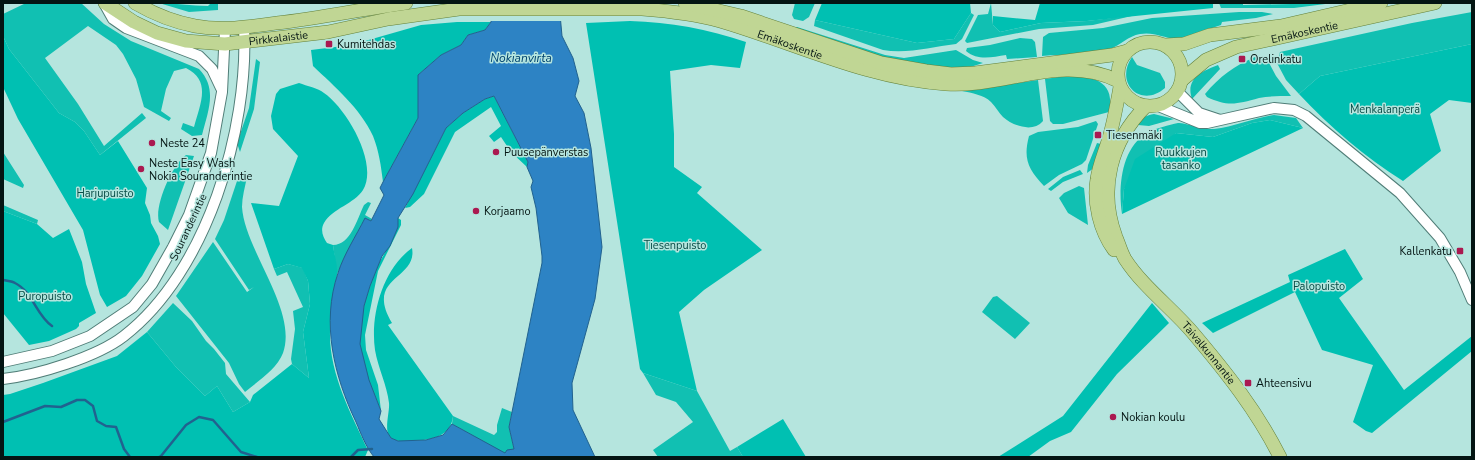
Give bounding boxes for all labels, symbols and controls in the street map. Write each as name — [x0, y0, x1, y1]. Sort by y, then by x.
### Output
street label: Emäkoskentie — [1270, 18, 1340, 47]
street label: Pirkkalaistie — [248, 27, 309, 49]
street label: Emäkoskentie — [755, 27, 825, 63]
place label: Kumitehdas — [337, 37, 395, 52]
marker: Kumitehdas — [324, 39, 334, 49]
water label: Nokianvirta — [490, 50, 552, 66]
place label: Orelinkatu — [1250, 52, 1302, 67]
marker: Orelinkatu — [1237, 54, 1247, 64]
park label: Menkalanperä — [1350, 102, 1420, 117]
place label: Tiesenmäki — [1106, 128, 1162, 143]
marker: Tiesenmäki — [1093, 130, 1103, 140]
place label: Neste 24 — [160, 136, 205, 151]
marker: Neste 24 — [147, 138, 157, 148]
place label: Puusepänverstas — [504, 145, 588, 160]
park label: Ruukkujen tasanko — [1155, 145, 1207, 173]
marker: Puusepänverstas — [491, 147, 501, 157]
place label: Neste Easy Wash Nokia Souranderintie — [149, 156, 252, 184]
marker: Neste Easy Wash Nokia Souranderintie — [136, 164, 146, 174]
park label: Harjupuisto — [76, 186, 134, 201]
street label: Souranderintie — [166, 191, 211, 263]
place label: Korjaamo — [484, 204, 531, 219]
marker: Korjaamo — [471, 206, 481, 216]
park label: Tiesenpuisto — [644, 238, 706, 253]
place label: Kallenkatu — [1399, 244, 1452, 259]
marker: Kallenkatu — [1455, 246, 1465, 256]
park label: Palopuisto — [1293, 279, 1345, 294]
park label: Puropuisto — [18, 289, 72, 304]
street label: Taivalkunnantie — [1178, 318, 1239, 388]
place label: Ahteensivu — [1256, 376, 1312, 391]
marker: Ahteensivu — [1243, 378, 1253, 388]
place label: Nokian koulu — [1121, 410, 1185, 425]
marker: Nokian koulu — [1108, 412, 1118, 422]

